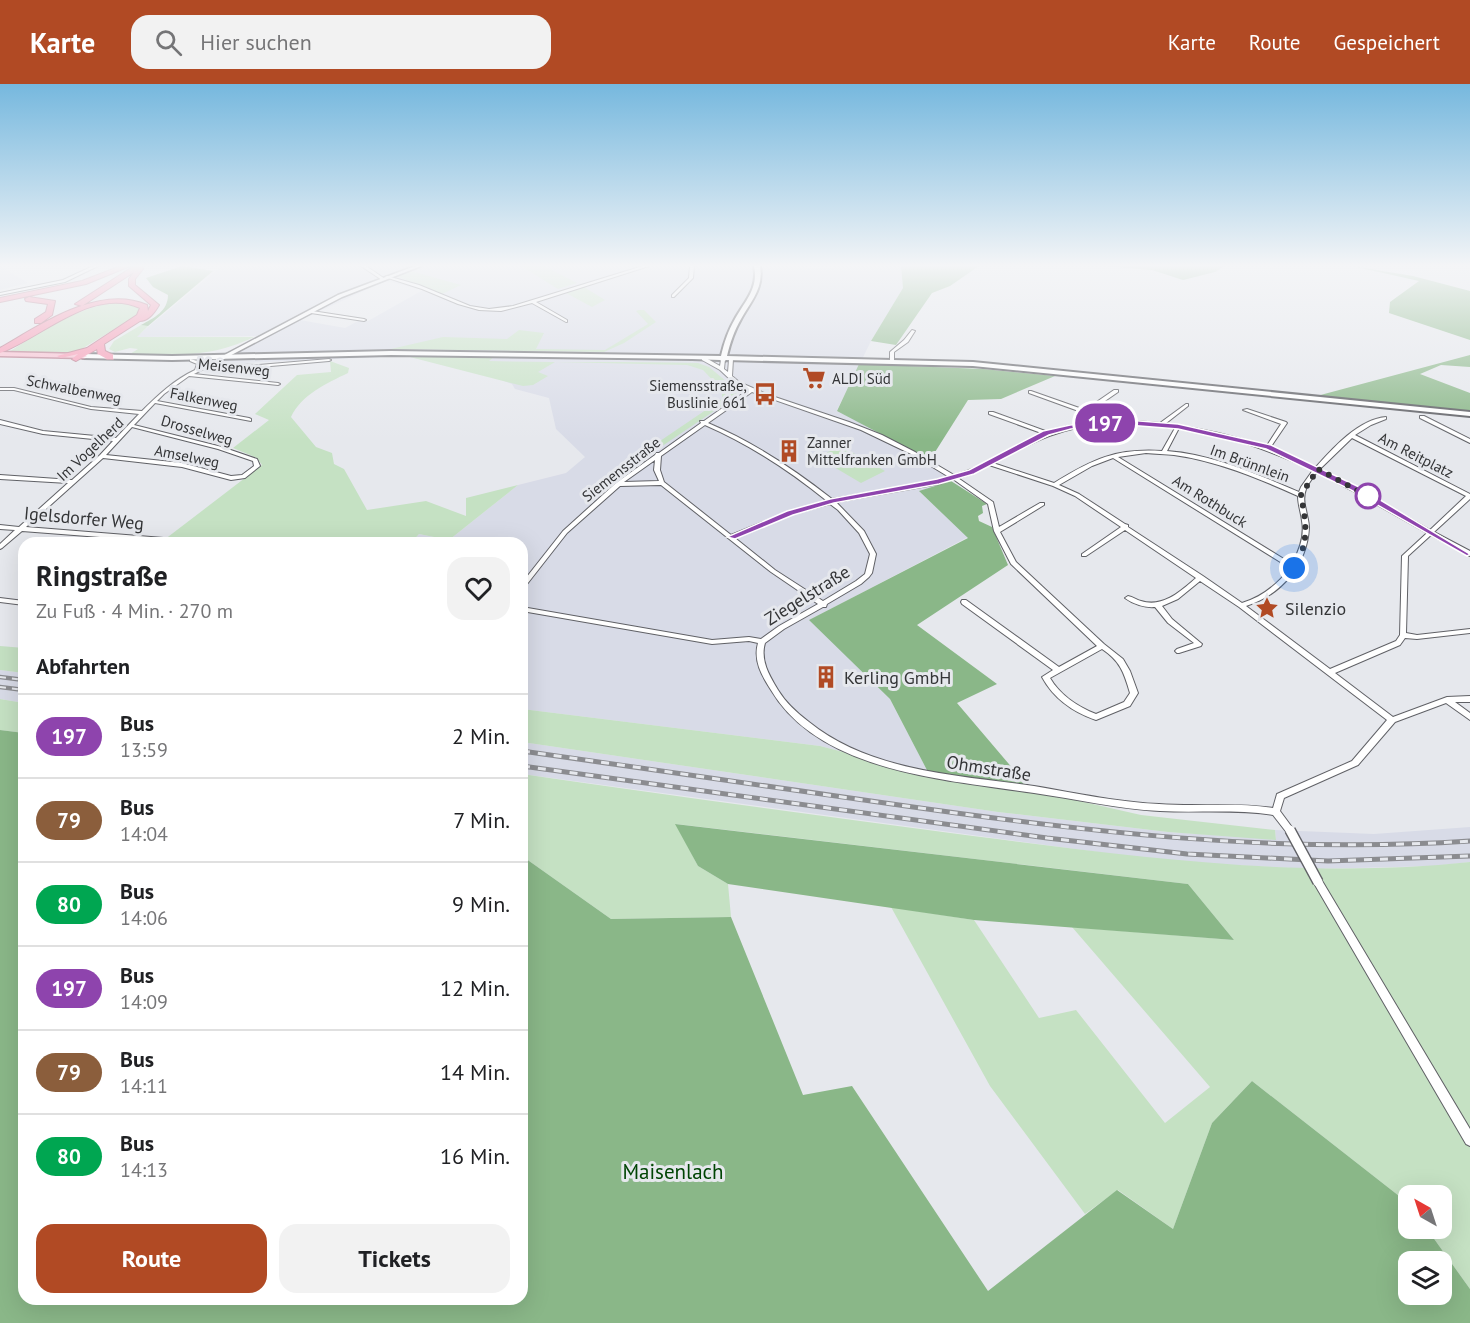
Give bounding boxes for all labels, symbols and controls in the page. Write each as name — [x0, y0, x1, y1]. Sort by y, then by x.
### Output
search box — [131, 15, 551, 69]
text: Karte — [30, 24, 95, 61]
icon: search — [152, 26, 185, 59]
text: Hier suchen — [200, 28, 312, 56]
text: Karte — [1168, 29, 1216, 56]
text: Route — [1249, 29, 1300, 56]
text: Gespeichert — [1333, 29, 1440, 56]
street label: Meisenweg — [197, 354, 271, 380]
supermarket icon: ALDI Süd — [801, 365, 827, 391]
place label: ALDI Süd — [832, 369, 891, 388]
street label: Schwalbenweg — [25, 371, 123, 407]
place label: Siemensstraße, Buslinie 661 — [649, 376, 747, 412]
bus stop icon: Siemensstraße, Buslinie 661 — [752, 381, 778, 407]
street label: Falkenweg — [168, 383, 240, 415]
line badge: 197 — [1070, 404, 1140, 442]
text: 197 — [1087, 410, 1123, 437]
street label: Drosselweg — [159, 411, 235, 449]
street label: Im Vogelherd — [52, 413, 128, 485]
street label: Am Reitplatz — [1375, 428, 1457, 482]
street label: Siemensstraße — [578, 432, 664, 506]
place label: Zanner Mittelfranken GmbH — [807, 433, 937, 469]
building icon: Zanner Mittelfranken GmbH — [776, 438, 802, 464]
street label: Amselweg — [153, 440, 221, 472]
street label: Im Brünnlein — [1208, 440, 1292, 486]
street label: Am Rothbuck — [1169, 471, 1252, 532]
unlabelled marker — [1355, 483, 1381, 509]
street label: Igelsdorfer Weg — [23, 501, 145, 535]
your location — [1279, 553, 1309, 583]
text: Ringstraße — [36, 557, 168, 594]
button: heart — [447, 557, 510, 620]
street label: Ziegelstraße — [760, 560, 854, 630]
place icon: Silenzio — [1254, 595, 1280, 621]
place label: Silenzio — [1285, 597, 1346, 620]
text: Zu Fuß · 4 Min. · 270 m — [36, 598, 233, 624]
text: Abfahrten — [36, 652, 130, 680]
building icon: Kerling GmbH — [813, 664, 839, 690]
place label: Kerling GmbH — [844, 666, 951, 689]
text: Bus — [120, 709, 154, 737]
text: 2 Min. — [452, 722, 510, 750]
text: 197 — [51, 723, 87, 750]
text: 13:59 — [120, 737, 168, 763]
street label: Ohmstraße — [945, 750, 1033, 786]
text: Bus — [120, 793, 154, 821]
text: 7 Min. — [453, 806, 510, 834]
text: 79 — [57, 807, 81, 834]
text: 14:04 — [120, 821, 168, 847]
text: Bus — [120, 877, 154, 905]
text: 9 Min. — [452, 890, 510, 918]
text: 80 — [57, 891, 81, 918]
text: 14:06 — [120, 905, 168, 931]
text: Bus — [120, 961, 154, 989]
text: 12 Min. — [440, 974, 510, 1002]
text: 197 — [51, 975, 87, 1002]
text: 14:09 — [120, 989, 168, 1015]
text: Bus — [120, 1045, 154, 1073]
text: 14 Min. — [440, 1058, 510, 1086]
text: 79 — [57, 1059, 81, 1086]
text: 14:11 — [120, 1073, 168, 1099]
text: Bus — [120, 1129, 154, 1157]
text: 16 Min. — [440, 1142, 510, 1170]
text: 80 — [57, 1143, 81, 1170]
text: 14:13 — [120, 1157, 168, 1183]
park label: Maisenlach — [622, 1158, 724, 1185]
north arrow — [1398, 1185, 1452, 1239]
map controls — [1398, 1185, 1452, 1305]
button: Route — [36, 1224, 267, 1293]
button: Tickets — [279, 1224, 510, 1293]
button: layers — [1398, 1251, 1452, 1305]

